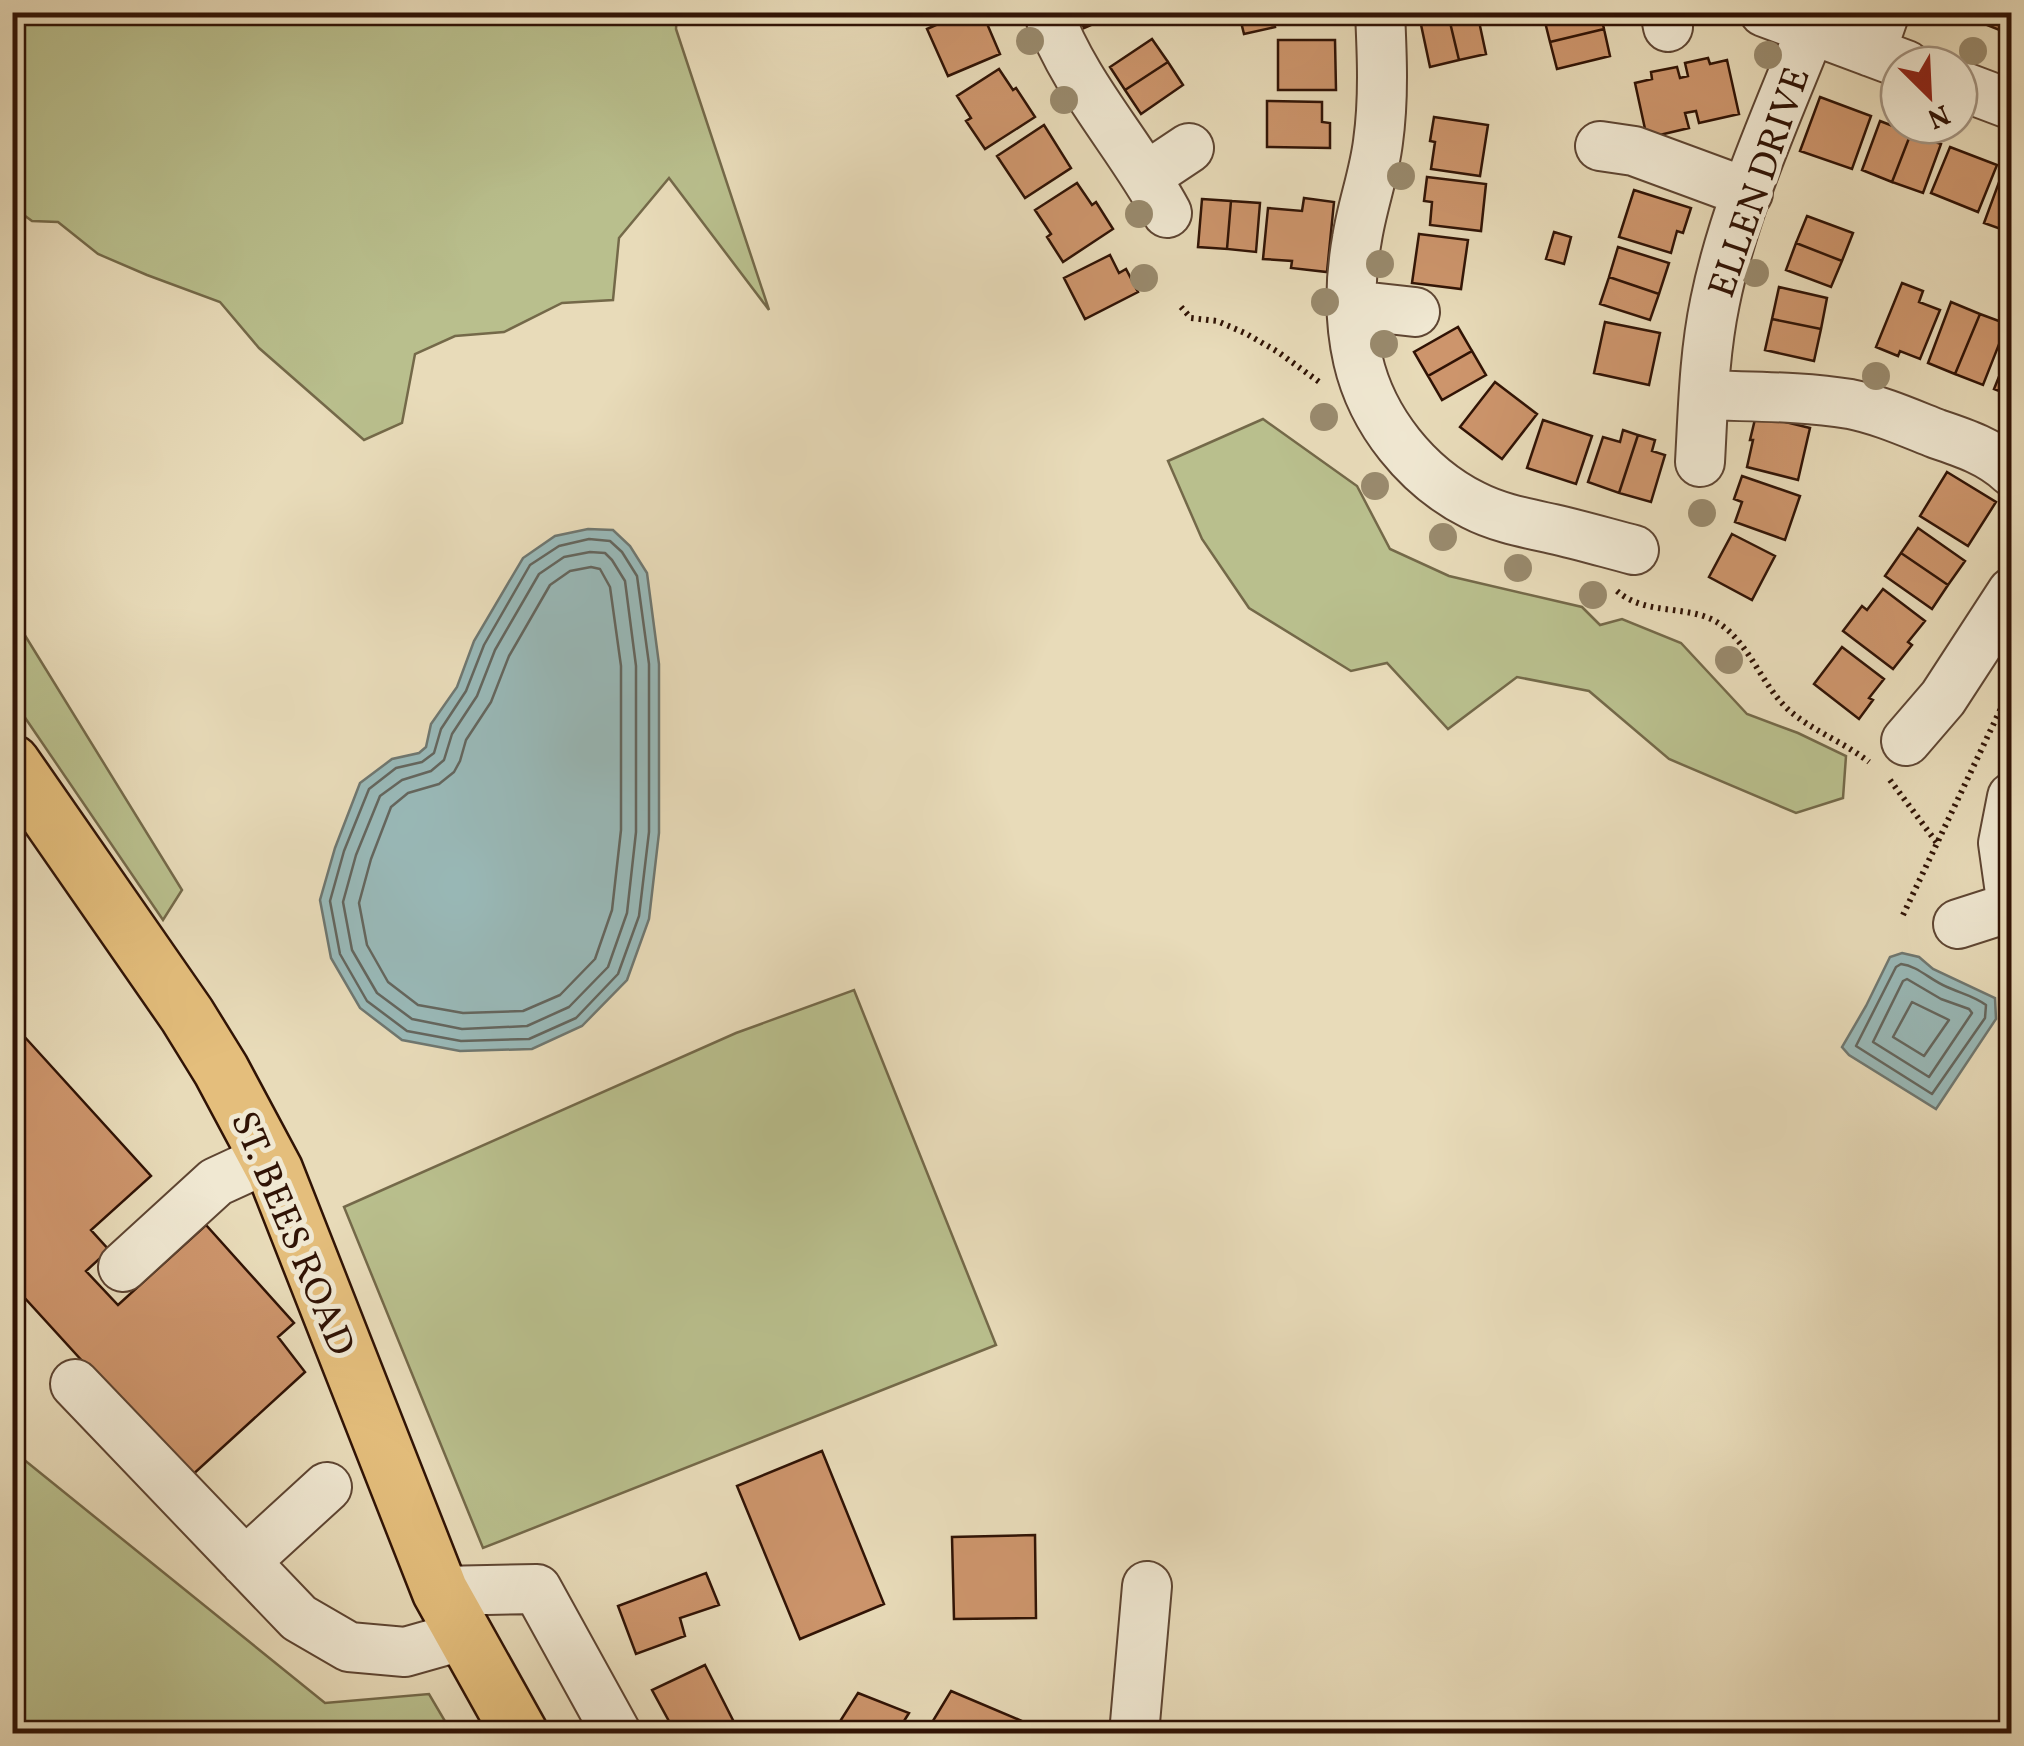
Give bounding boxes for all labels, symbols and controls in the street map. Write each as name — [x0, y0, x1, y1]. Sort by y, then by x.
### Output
north arrow — [1879, 45, 1979, 145]
street label: ELLEN DRIVE — [1697, 61, 1825, 305]
text: N — [1921, 94, 1955, 138]
street label: ST. BEES ROAD — [215, 1104, 366, 1365]

